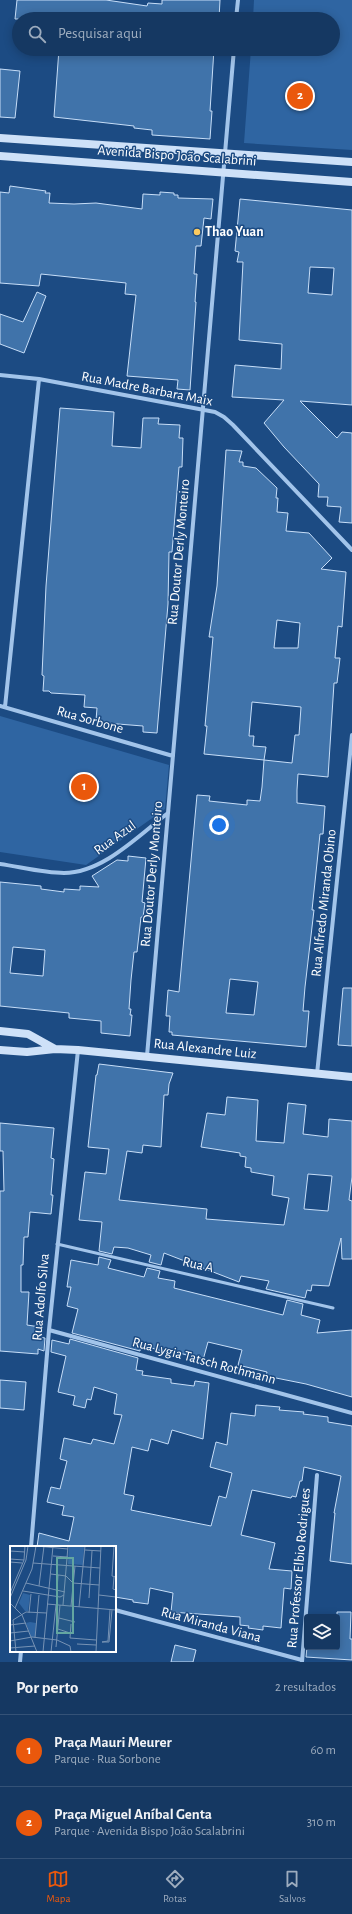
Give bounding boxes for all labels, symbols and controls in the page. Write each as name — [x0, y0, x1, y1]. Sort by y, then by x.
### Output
search box — [12, 12, 340, 56]
icon: search — [26, 23, 48, 45]
text: Pesquisar aqui — [58, 26, 142, 41]
pin: 2 — [287, 81, 313, 111]
street label: Avenida Bispo João Scalabrini — [97, 143, 257, 169]
place label: Thao Yuan — [205, 225, 264, 239]
marker: Thao Yuan — [192, 227, 202, 237]
street label: Rua Madre Barbara Maix — [80, 369, 214, 409]
street label: Rua Doutor Derly Monteiro — [166, 478, 192, 625]
street label: Rua Sorbone — [55, 704, 125, 736]
pin: 1 — [71, 772, 97, 802]
street label: Rua Doutor Derly Monteiro — [139, 800, 165, 947]
your location — [209, 815, 229, 835]
street label: Rua Azul — [92, 818, 138, 858]
street label: Rua Alfredo Miranda Obino — [309, 828, 339, 978]
street label: Rua Alexandre Luiz — [153, 1037, 257, 1061]
street label: Rua Adolfo Silva — [30, 1252, 52, 1341]
street label: Rua A — [181, 1255, 215, 1275]
street label: Rua Lygia Tatsch Rothmann — [131, 1335, 277, 1387]
street label: Rua Professor Elbio Rodrigues — [285, 1487, 313, 1649]
inset map — [10, 1546, 116, 1652]
street label: Rua Miranda Viana — [159, 1605, 263, 1645]
map controls — [304, 1614, 340, 1650]
button: layers — [304, 1614, 340, 1650]
text: Por perto — [16, 1679, 79, 1696]
text: 2 resultados — [275, 1681, 336, 1694]
text: Praça Mauri Meurer — [54, 1735, 172, 1750]
text: 1 — [27, 1744, 31, 1757]
text: 60 m — [310, 1744, 336, 1757]
text: Parque · Rua Sorbone — [54, 1753, 161, 1766]
text: Praça Miguel Aníbal Genta — [54, 1807, 212, 1822]
text: 2 — [26, 1816, 32, 1829]
text: 310 m — [307, 1816, 336, 1829]
text: Parque · Avenida Bispo João Scalabrini — [54, 1825, 245, 1838]
tab: Mapa — [46, 1868, 71, 1905]
tab: Rotas — [163, 1868, 187, 1905]
tab: Salvos — [279, 1868, 306, 1905]

